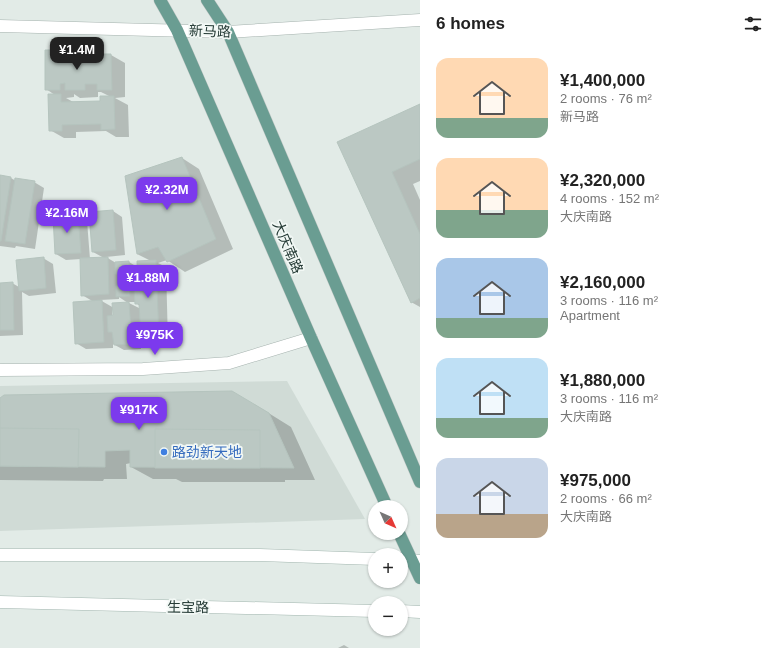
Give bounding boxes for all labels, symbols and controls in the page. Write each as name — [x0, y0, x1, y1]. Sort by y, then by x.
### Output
icon: filters — [742, 13, 764, 35]
text: 6 homes — [436, 14, 505, 33]
street label: 新马路 — [189, 22, 231, 40]
pin: ¥1.4M — [49, 37, 105, 71]
text: ¥1.4M — [59, 42, 95, 57]
text: ¥1,400,000 — [560, 71, 645, 90]
icon: home — [468, 74, 516, 122]
text: 2 rooms · 76 m² — [560, 91, 652, 106]
text: 新马路 — [560, 109, 599, 124]
text: ¥2,320,000 — [560, 171, 645, 190]
icon: home — [468, 174, 516, 222]
pin: ¥2.32M — [134, 177, 200, 211]
text: ¥2.32M — [145, 182, 189, 197]
text: 4 rooms · 152 m² — [560, 191, 659, 206]
pin: ¥2.16M — [34, 200, 100, 234]
text: ¥2.16M — [45, 205, 89, 220]
text: 大庆南路 — [560, 209, 612, 224]
street label: 大庆南路 — [270, 218, 306, 276]
pin: ¥1.88M — [115, 265, 181, 299]
text: ¥1.88M — [126, 270, 170, 285]
text: ¥2,160,000 — [560, 273, 645, 292]
icon: home — [468, 274, 516, 322]
text: 3 rooms · 116 m² — [560, 293, 658, 308]
text: Apartment — [560, 308, 620, 323]
pin: ¥975K — [127, 322, 183, 356]
text: ¥975K — [136, 327, 174, 342]
text: ¥1,880,000 — [560, 371, 645, 390]
icon: home — [468, 374, 516, 422]
text: 3 rooms · 116 m² — [560, 391, 658, 406]
pin: ¥917K — [111, 397, 167, 431]
text: ¥917K — [120, 402, 158, 417]
text: 大庆南路 — [560, 409, 612, 424]
place label: 路劲新天地 — [172, 444, 242, 460]
marker: 路劲新天地 — [159, 447, 169, 457]
text: ¥975,000 — [560, 471, 631, 490]
icon: home — [468, 474, 516, 522]
text: 2 rooms · 66 m² — [560, 491, 652, 506]
north arrow — [368, 500, 408, 540]
map controls — [368, 500, 408, 636]
text: 大庆南路 — [560, 509, 612, 524]
button: + — [368, 548, 408, 588]
button: − — [368, 596, 408, 636]
street label: 生宝路 — [167, 599, 209, 615]

